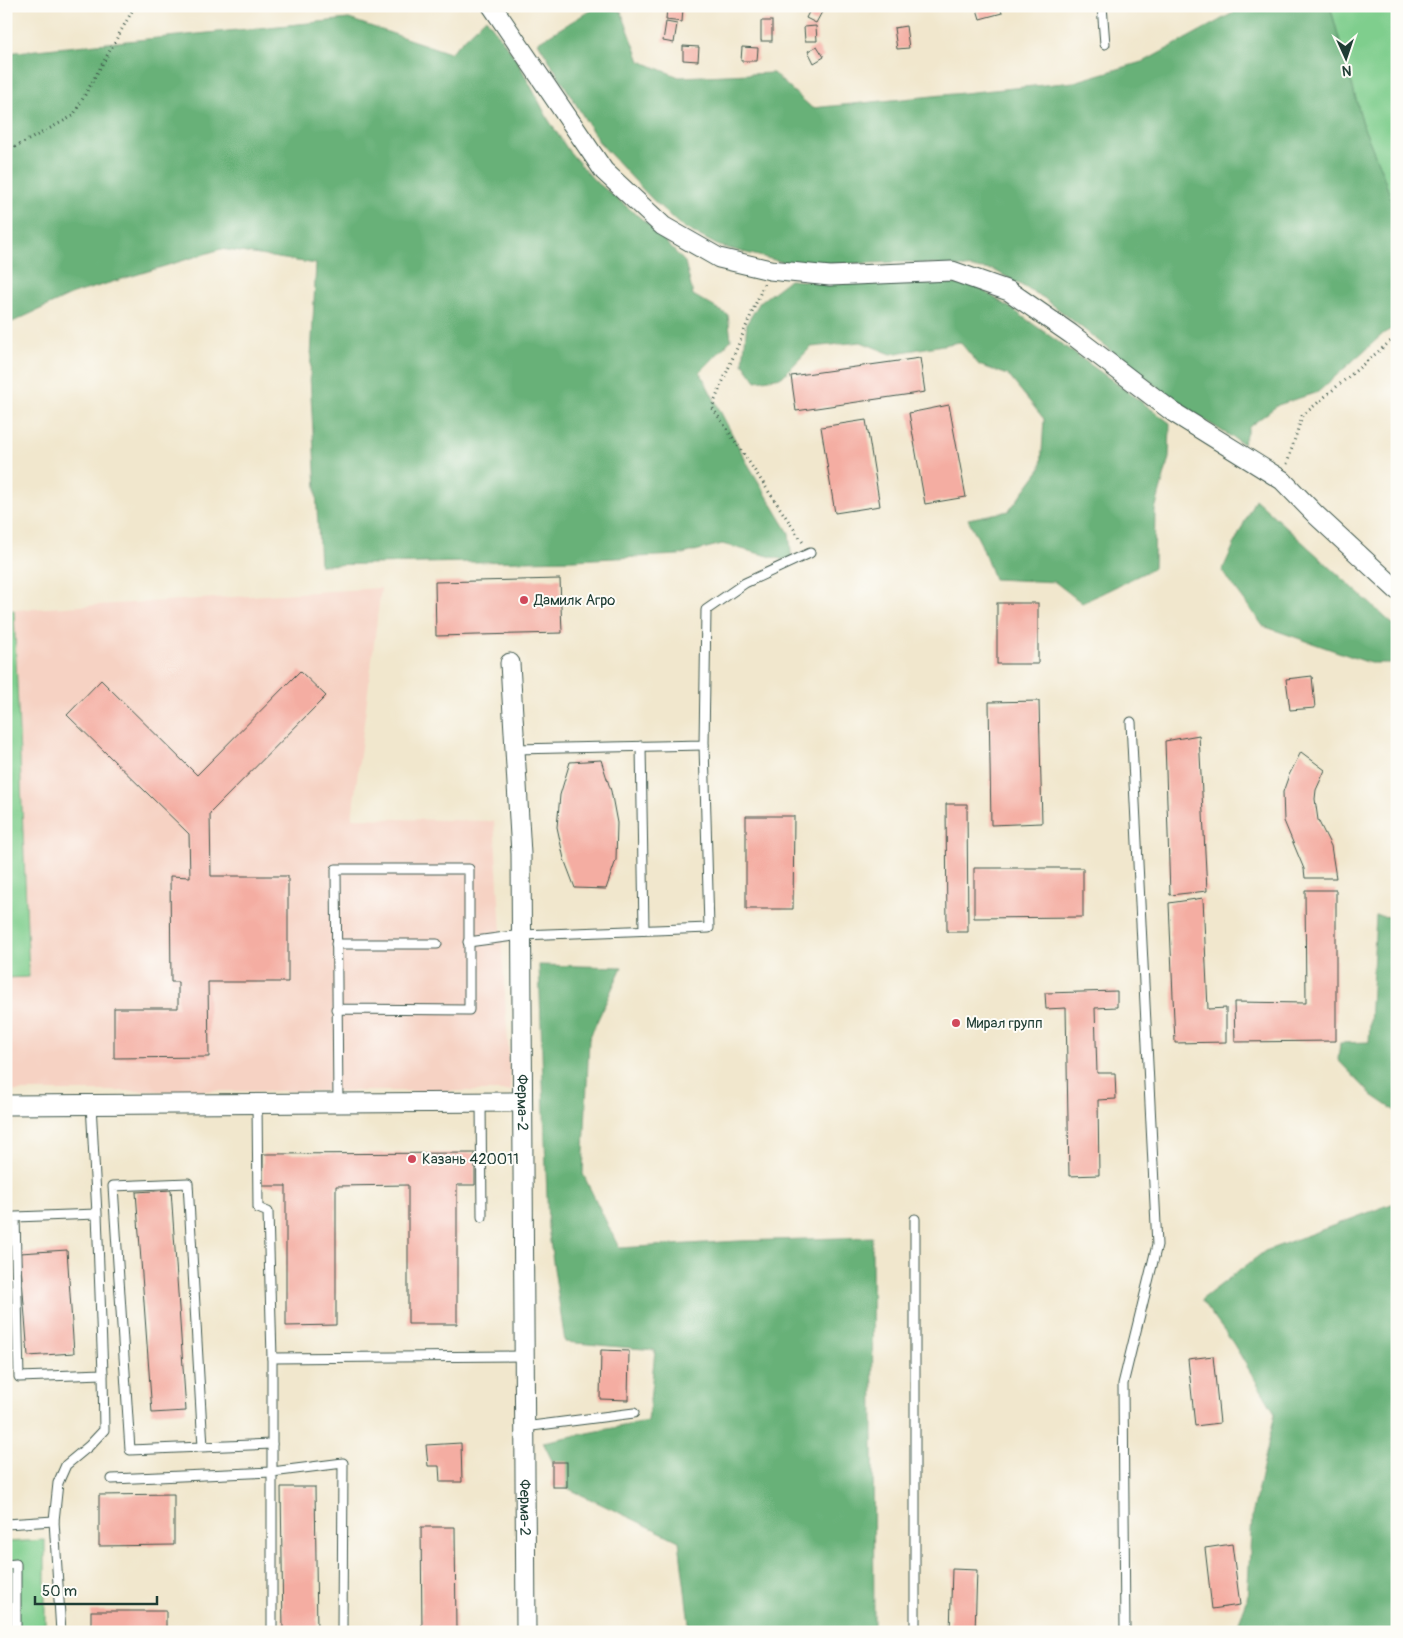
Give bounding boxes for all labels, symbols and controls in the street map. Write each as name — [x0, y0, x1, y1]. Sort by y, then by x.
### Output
north arrow — [1320, 32, 1370, 82]
text: N — [1341, 62, 1352, 79]
place label: Дамилк Агро — [533, 591, 615, 610]
marker: Дамилк Агро — [518, 594, 530, 606]
place label: Мирал групп — [966, 1014, 1043, 1033]
marker: Мирал групп — [950, 1017, 962, 1029]
street label: Ферма-2 — [513, 1075, 532, 1131]
place label: Казань 420011 — [422, 1150, 519, 1169]
marker: Казань 420011 — [406, 1153, 418, 1165]
street label: Ферма-2 — [516, 1480, 535, 1536]
scale bar — [35, 1573, 158, 1605]
text: 50 m — [42, 1582, 77, 1601]

